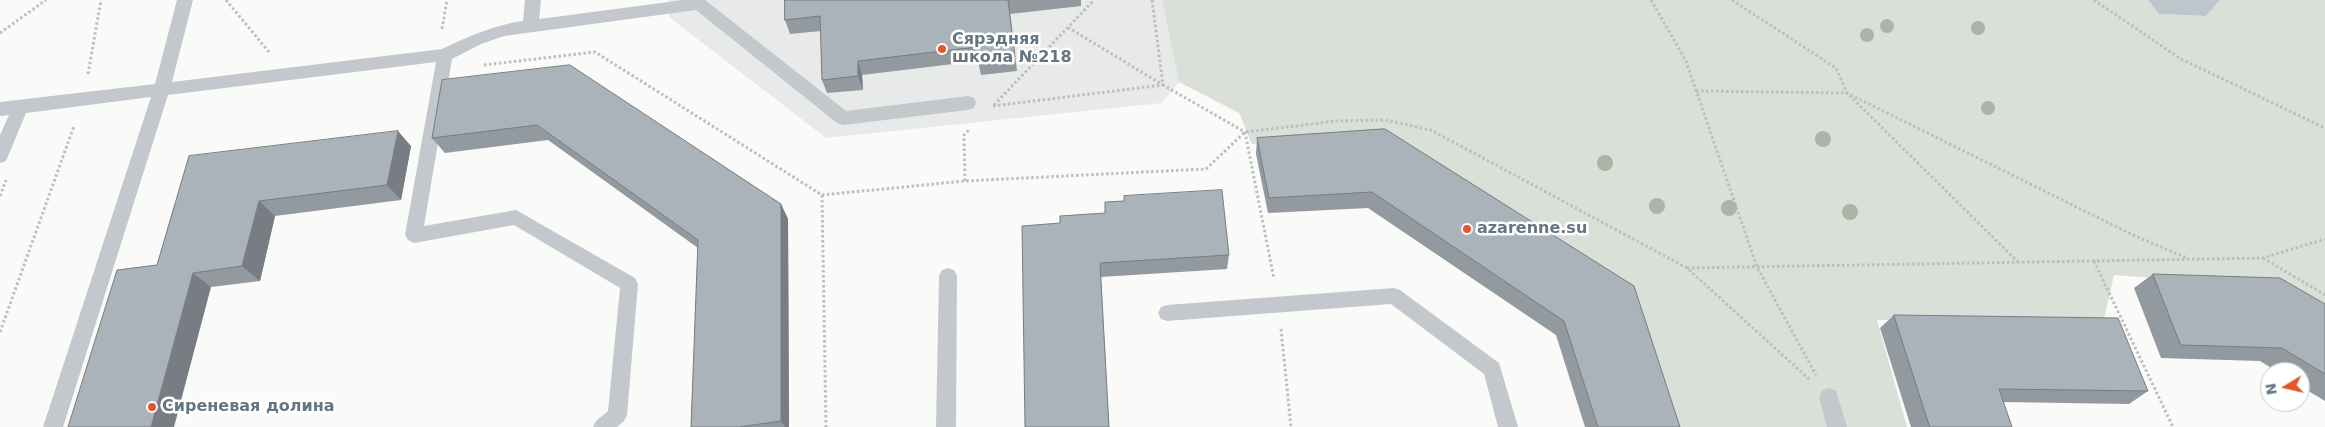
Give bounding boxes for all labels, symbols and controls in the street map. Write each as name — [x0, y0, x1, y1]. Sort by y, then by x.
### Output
place label: Сярэдняя школа №218 — [952, 30, 1072, 68]
marker: Сярэдняя школа №218 — [936, 43, 948, 55]
place label: azarenne.su — [1477, 219, 1587, 239]
marker: azarenne.su — [1461, 223, 1473, 235]
north arrow — [2260, 362, 2310, 412]
text: N — [2262, 382, 2280, 396]
place label: Сиреневая долина — [162, 397, 335, 417]
marker: Сиреневая долина — [146, 401, 158, 413]

